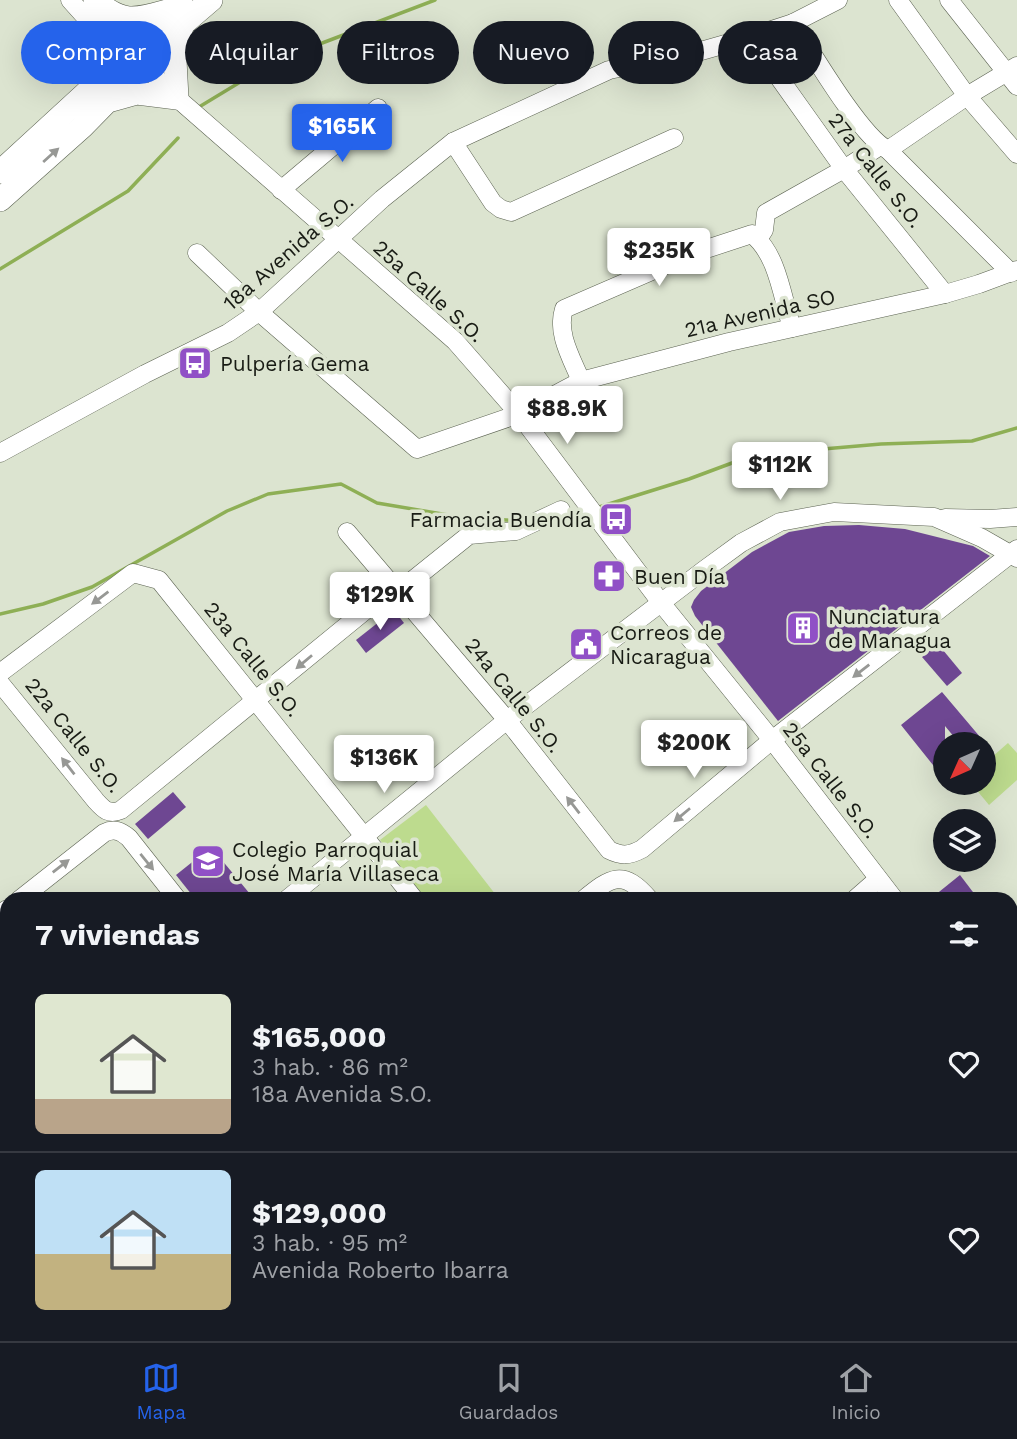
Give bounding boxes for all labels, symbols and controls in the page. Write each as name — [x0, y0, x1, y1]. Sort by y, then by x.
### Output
chip: Comprar — [21, 21, 171, 84]
chip: Alquilar — [185, 21, 323, 84]
chip: Filtros — [337, 21, 459, 84]
chip: Nuevo — [473, 21, 594, 84]
chip: Piso — [608, 21, 704, 84]
chip: Casa — [718, 21, 822, 84]
pin: $165K — [293, 104, 391, 164]
street label: 27a Calle S.O. — [823, 108, 929, 232]
text: $165K — [308, 113, 376, 140]
one-way arrow — [42, 147, 60, 163]
street label: 18a Avenida S.O. — [218, 189, 358, 315]
pin: $235K — [610, 229, 708, 288]
street label: 25a Calle S.O. — [368, 235, 490, 347]
text: $235K — [623, 237, 695, 264]
street label: 21a Avenida SO — [682, 284, 838, 342]
bus stop icon: Pulpería Gema — [176, 344, 214, 382]
place label: Pulpería Gema — [220, 351, 370, 376]
pin: $88.9K — [510, 386, 624, 446]
text: $88.9K — [527, 395, 607, 422]
pin: $112K — [731, 442, 829, 502]
text: $112K — [748, 451, 812, 478]
bus stop icon: Farmacia Buendía — [597, 500, 635, 538]
place label: Farmacia Buendía — [410, 507, 592, 532]
pharmacy icon: Buen Día — [590, 557, 628, 595]
place label: Buen Día — [634, 564, 726, 589]
pin: $129K — [331, 572, 429, 632]
text: $129K — [346, 581, 414, 608]
one-way arrow — [91, 591, 109, 605]
street label: 23a Calle S.O. — [199, 597, 307, 721]
place label: Nunciatura de Managua — [828, 604, 951, 653]
building icon: Nunciatura de Managua — [784, 609, 822, 647]
place label: Correos de Nicaragua — [610, 620, 722, 669]
public building icon: Correos de Nicaragua — [567, 625, 605, 663]
street label: 24a Calle S.O. — [460, 633, 568, 757]
one-way arrow — [295, 654, 312, 669]
one-way arrow — [852, 663, 870, 678]
street label: 22a Calle S.O. — [20, 673, 128, 797]
street label: 25a Calle S.O. — [778, 717, 884, 843]
pin: $200K — [645, 720, 743, 780]
text: $200K — [657, 729, 731, 756]
north arrow — [933, 732, 996, 794]
map controls — [933, 732, 996, 872]
pin: $136K — [335, 736, 433, 795]
text: $136K — [350, 744, 418, 771]
one-way arrow — [61, 757, 75, 775]
one-way arrow — [567, 796, 581, 814]
one-way arrow — [673, 807, 690, 822]
button: layers — [933, 809, 996, 872]
place label: Colegio Parroquial José María Villaseca — [232, 837, 439, 886]
school or university icon: Colegio Parroquial José María Villaseca — [189, 842, 227, 880]
one-way arrow — [140, 852, 155, 870]
one-way arrow — [52, 859, 70, 874]
icon: filters — [945, 915, 983, 953]
text: 7 viviendas — [35, 917, 200, 952]
text: $165,000 — [252, 1019, 387, 1054]
icon: home — [91, 1022, 175, 1106]
icon: heart — [945, 1045, 983, 1083]
text: 3 hab. · 86 m² — [252, 1054, 408, 1081]
text: 18a Avenida S.O. — [252, 1081, 432, 1108]
text: $129,000 — [252, 1195, 387, 1230]
icon: home — [91, 1198, 175, 1282]
icon: heart — [945, 1221, 983, 1259]
text: 3 hab. · 95 m² — [252, 1230, 407, 1257]
text: Avenida Roberto Ibarra — [252, 1257, 509, 1284]
tab: Mapa — [136, 1359, 186, 1424]
tab: Guardados — [459, 1359, 558, 1424]
tab: Inicio — [831, 1359, 881, 1424]

